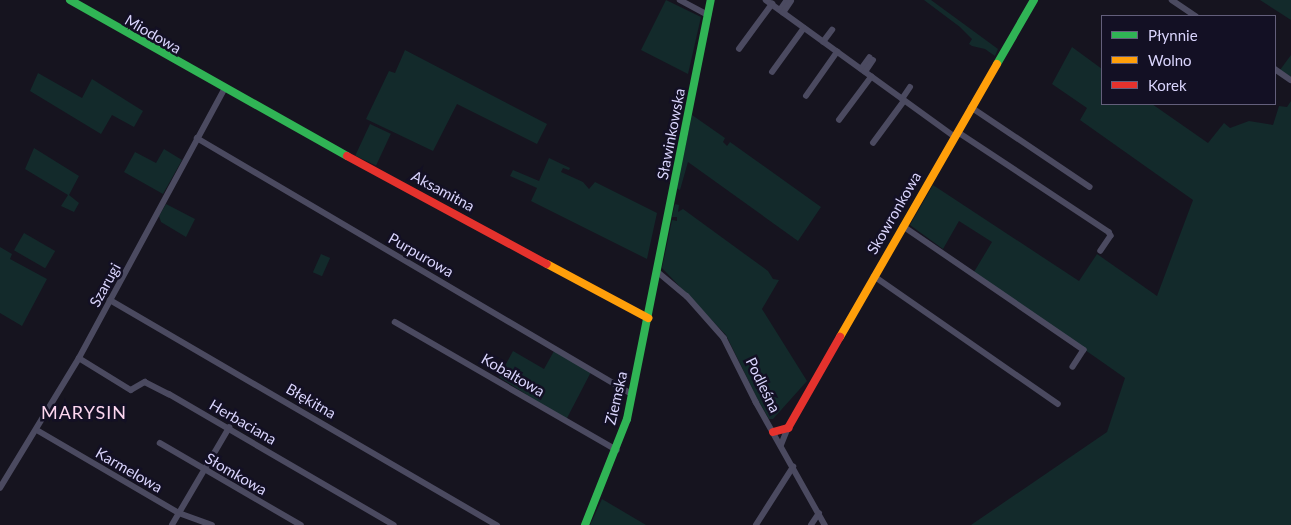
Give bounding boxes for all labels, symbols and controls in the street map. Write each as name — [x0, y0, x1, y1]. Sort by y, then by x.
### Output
street label: Miodowa — [122, 11, 184, 57]
legend — [1101, 15, 1276, 105]
text: Płynnie — [1148, 26, 1198, 44]
text: Wolno — [1148, 51, 1192, 69]
text: Korek — [1148, 76, 1187, 94]
street label: Sławinkowska — [653, 87, 689, 181]
street label: Aksamitna — [408, 167, 478, 215]
street label: Skowronkowa — [863, 169, 925, 257]
street label: Purpurowa — [385, 229, 457, 281]
street label: Szarugi — [86, 260, 124, 310]
street label: Kobaltowa — [478, 350, 548, 400]
street label: Podleśna — [742, 354, 784, 416]
street label: Ziemska — [601, 369, 631, 427]
street label: Błękitna — [283, 380, 339, 422]
street label: Herbaciana — [206, 396, 280, 448]
district label: MARYSIN — [40, 401, 128, 423]
street label: Karmelowa — [92, 444, 166, 496]
street label: Słomkowa — [202, 449, 270, 499]

